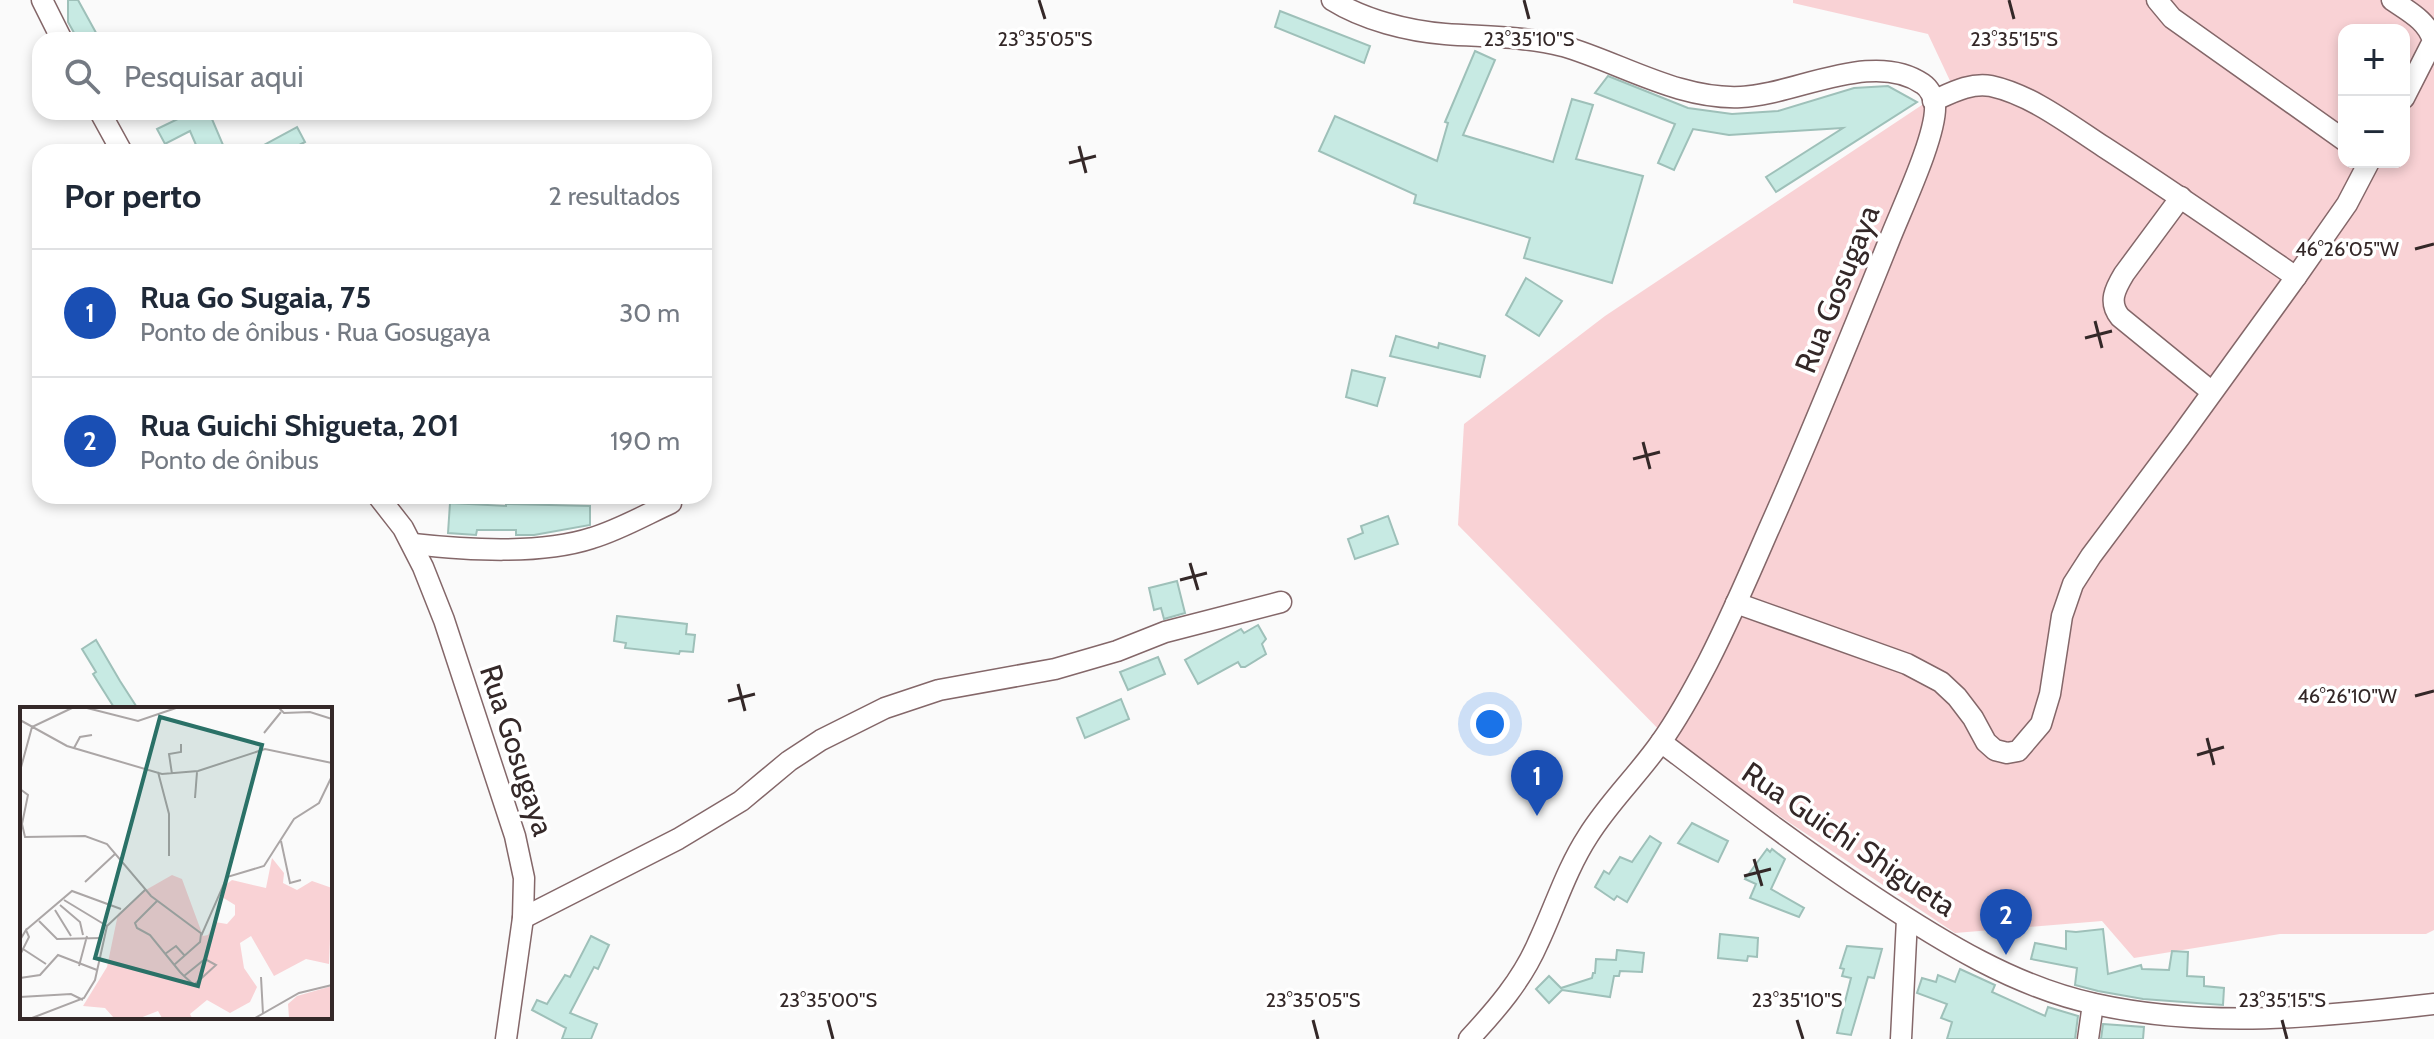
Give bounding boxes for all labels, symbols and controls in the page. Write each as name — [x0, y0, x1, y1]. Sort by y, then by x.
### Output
map controls — [2338, 24, 2410, 168]
button: + — [2338, 24, 2410, 96]
text: 23°35'05"S — [997, 27, 1093, 51]
text: 23°35'10"S — [1484, 27, 1575, 51]
text: 23°35'15"S — [1970, 27, 2058, 51]
search box — [32, 32, 712, 120]
icon: search — [60, 54, 104, 98]
text: Pesquisar aqui — [124, 58, 304, 95]
button: − — [2338, 96, 2410, 168]
text: Por perto — [64, 175, 201, 217]
text: 2 resultados — [548, 180, 680, 212]
street label: Rua Gosugaya — [1787, 199, 1888, 378]
text: 46°26'05"W — [2295, 237, 2399, 261]
text: Rua Go Sugaia, 75 — [140, 279, 371, 316]
text: 1 — [85, 297, 95, 329]
text: 30 m — [619, 297, 680, 329]
text: Ponto de ônibus · Rua Gosugaya — [140, 316, 490, 348]
text: Rua Guichi Shigueta, 201 — [140, 407, 459, 444]
text: 2 — [83, 425, 97, 457]
text: 190 m — [610, 425, 680, 457]
text: Ponto de ônibus — [140, 444, 319, 476]
street label: Rua Gosugaya — [472, 660, 562, 841]
text: 46°26'10"W — [2297, 684, 2397, 708]
your location — [1470, 704, 1510, 744]
inset map — [20, 707, 332, 1019]
pin: 1 — [1511, 750, 1563, 816]
street label: Rua Guichi Shigueta — [1735, 754, 1964, 925]
pin: 2 — [1980, 889, 2032, 955]
text: 23°35'00"S — [779, 988, 877, 1012]
text: 23°35'05"S — [1265, 988, 1361, 1012]
text: 23°35'10"S — [1752, 988, 1843, 1012]
text: 23°35'15"S — [2238, 988, 2326, 1012]

